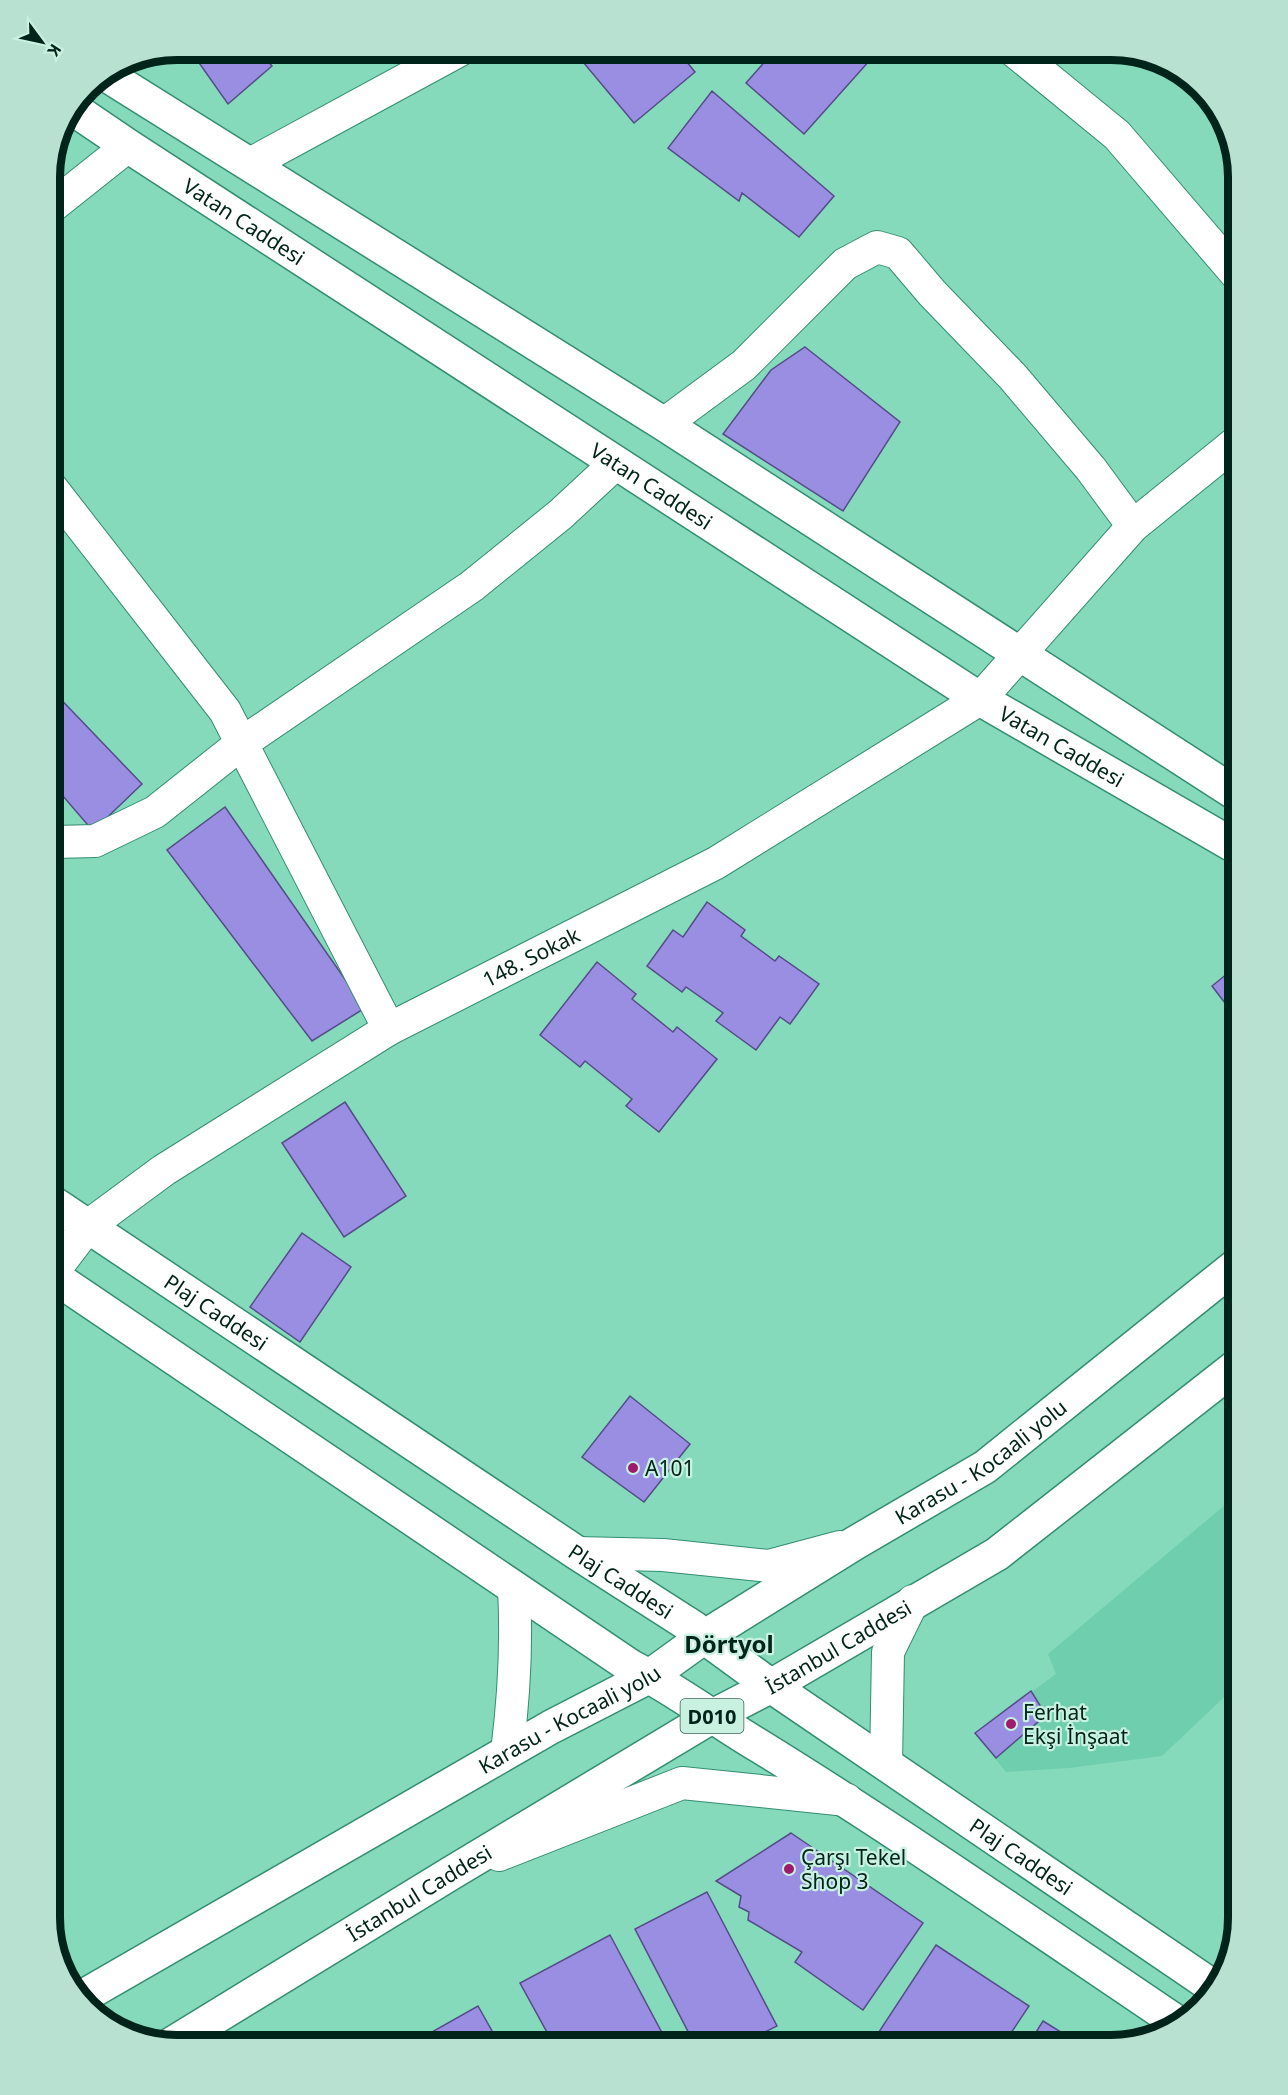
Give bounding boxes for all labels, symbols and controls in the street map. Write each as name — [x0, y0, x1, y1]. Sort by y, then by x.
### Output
north arrow — [12, 12, 72, 72]
text: K — [42, 40, 67, 61]
street label: Vatan Caddesi — [178, 171, 310, 271]
street label: Vatan Caddesi — [585, 436, 718, 536]
street label: Vatan Caddesi — [994, 699, 1130, 793]
street label: 148. Sokak — [478, 920, 585, 993]
street label: Plaj Caddesi — [159, 1267, 274, 1357]
street label: Karasu - Kocaali yolu — [890, 1393, 1073, 1531]
place label: A101 — [645, 1454, 694, 1482]
marker: A101 — [626, 1461, 640, 1475]
street label: Plaj Caddesi — [563, 1537, 679, 1625]
street label: İstanbul Caddesi — [761, 1593, 916, 1701]
district label: Dörtyol — [684, 1627, 774, 1660]
street label: Karasu - Kocaali yolu — [473, 1659, 666, 1780]
place label: Ferhat Ekşi İnşaat — [1023, 1698, 1129, 1750]
road number: D010 — [680, 1699, 744, 1733]
marker: Ferhat Ekşi İnşaat — [1004, 1717, 1018, 1731]
street label: Plaj Caddesi — [964, 1811, 1078, 1901]
street label: İstanbul Caddesi — [342, 1838, 497, 1948]
place label: Çarşı Tekel Shop 3 — [801, 1843, 906, 1895]
marker: Çarşı Tekel Shop 3 — [782, 1862, 796, 1876]

